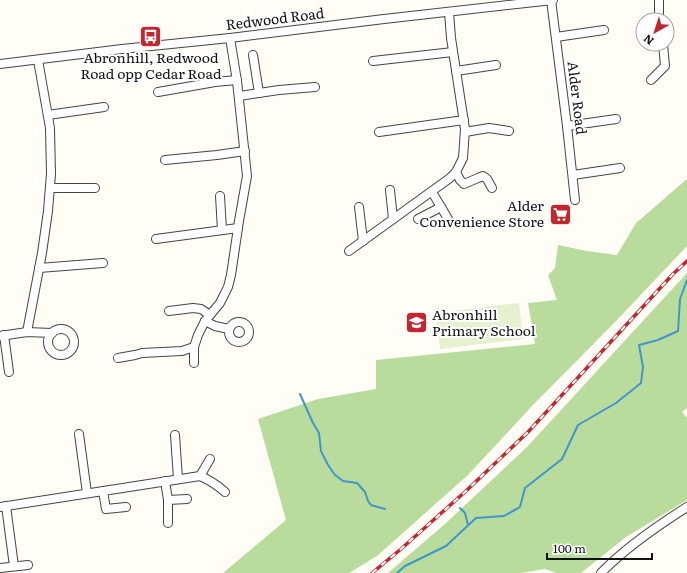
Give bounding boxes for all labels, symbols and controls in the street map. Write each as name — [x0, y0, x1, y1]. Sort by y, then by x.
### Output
street label: Redwood Road — [225, 2, 326, 34]
north arrow — [635, 12, 675, 52]
bus stop icon: Abronhill, Redwood Road opp Cedar Road — [138, 23, 164, 49]
text: N — [639, 31, 657, 50]
place label: Abronhill, Redwood Road opp Cedar Road — [80, 47, 222, 83]
street label: Alder Road — [564, 60, 592, 136]
place label: Alder Convenience Store — [420, 195, 544, 231]
supermarket icon: Alder Convenience Store — [547, 201, 573, 227]
place label: Abronhill Primary School — [432, 304, 536, 340]
school or university icon: Abronhill Primary School — [404, 310, 430, 336]
scale bar — [547, 535, 652, 561]
text: 100 m — [553, 539, 586, 557]

